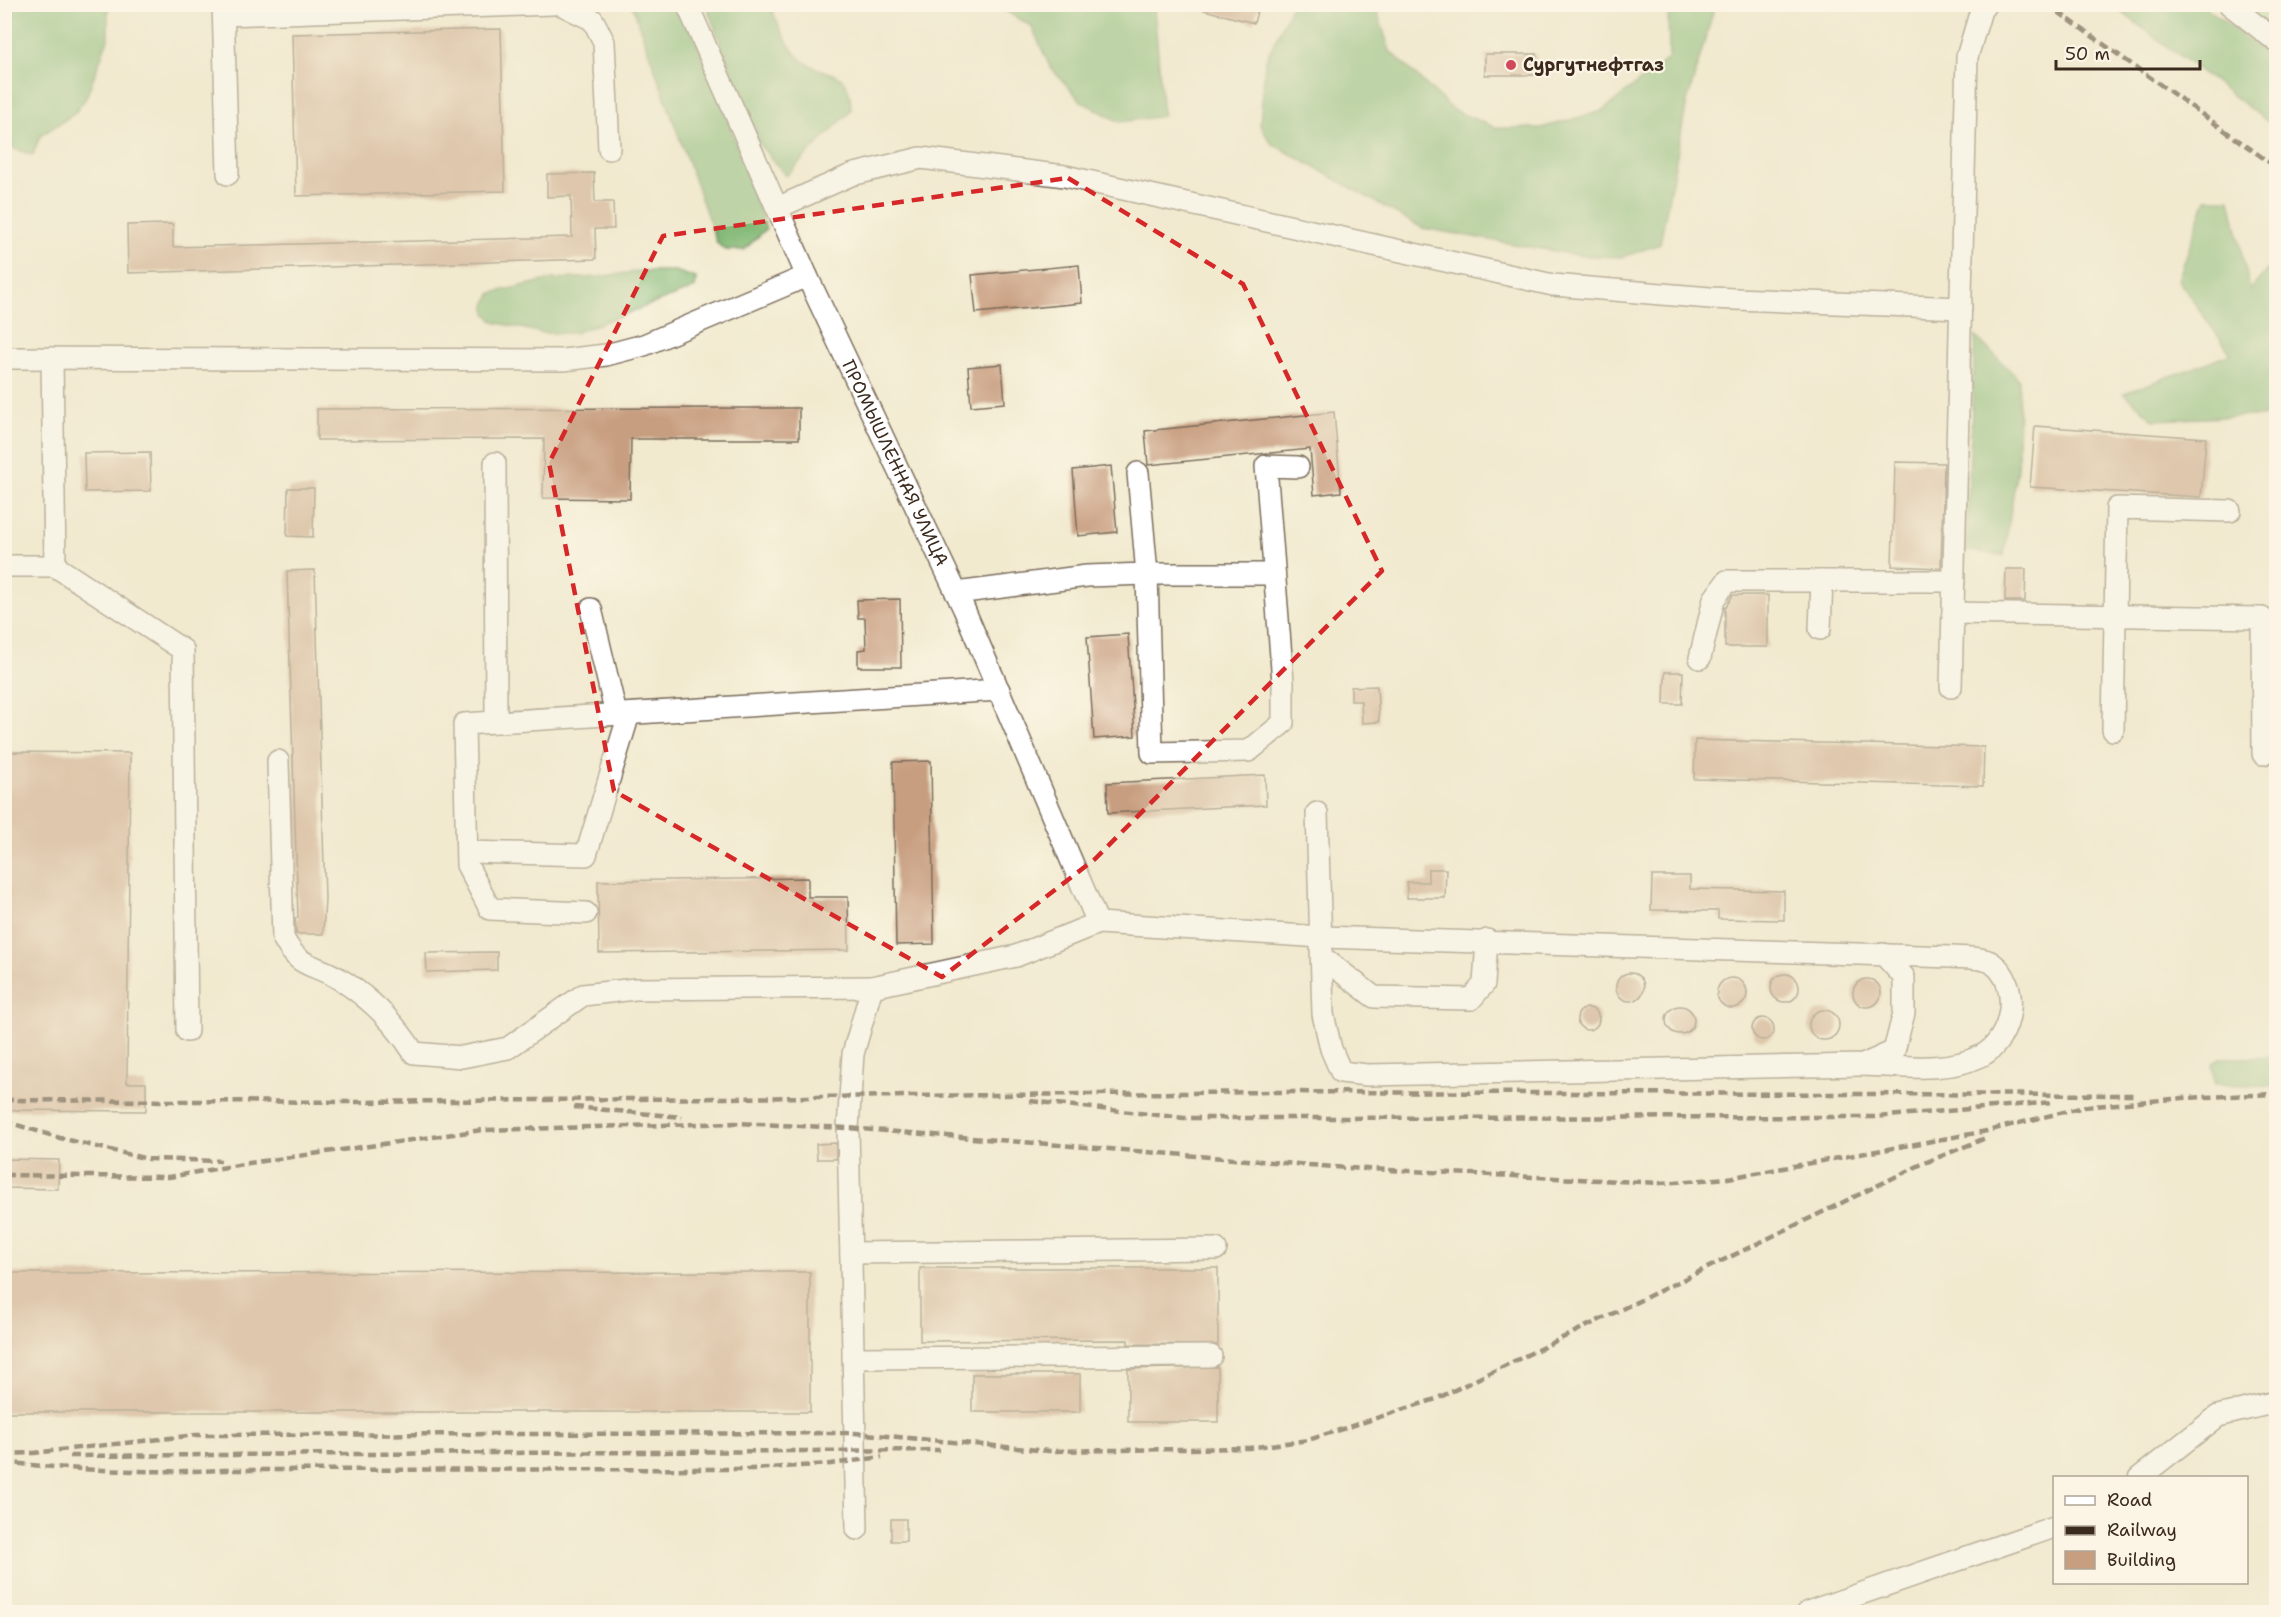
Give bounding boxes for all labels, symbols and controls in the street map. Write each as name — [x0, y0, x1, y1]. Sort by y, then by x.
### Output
scale bar — [2056, 33, 2200, 71]
text: 50 m — [2065, 42, 2110, 66]
place label: Сургутнефтгаз — [1523, 53, 1664, 77]
marker: Сургутнефтгаз — [1504, 58, 1518, 72]
street label: ПРОМЫШЛЕННАЯ УЛИЦА — [836, 356, 954, 570]
legend — [2053, 1476, 2248, 1584]
text: Road — [2107, 1488, 2152, 1512]
text: Railway — [2107, 1518, 2177, 1542]
text: Building — [2107, 1548, 2176, 1572]

